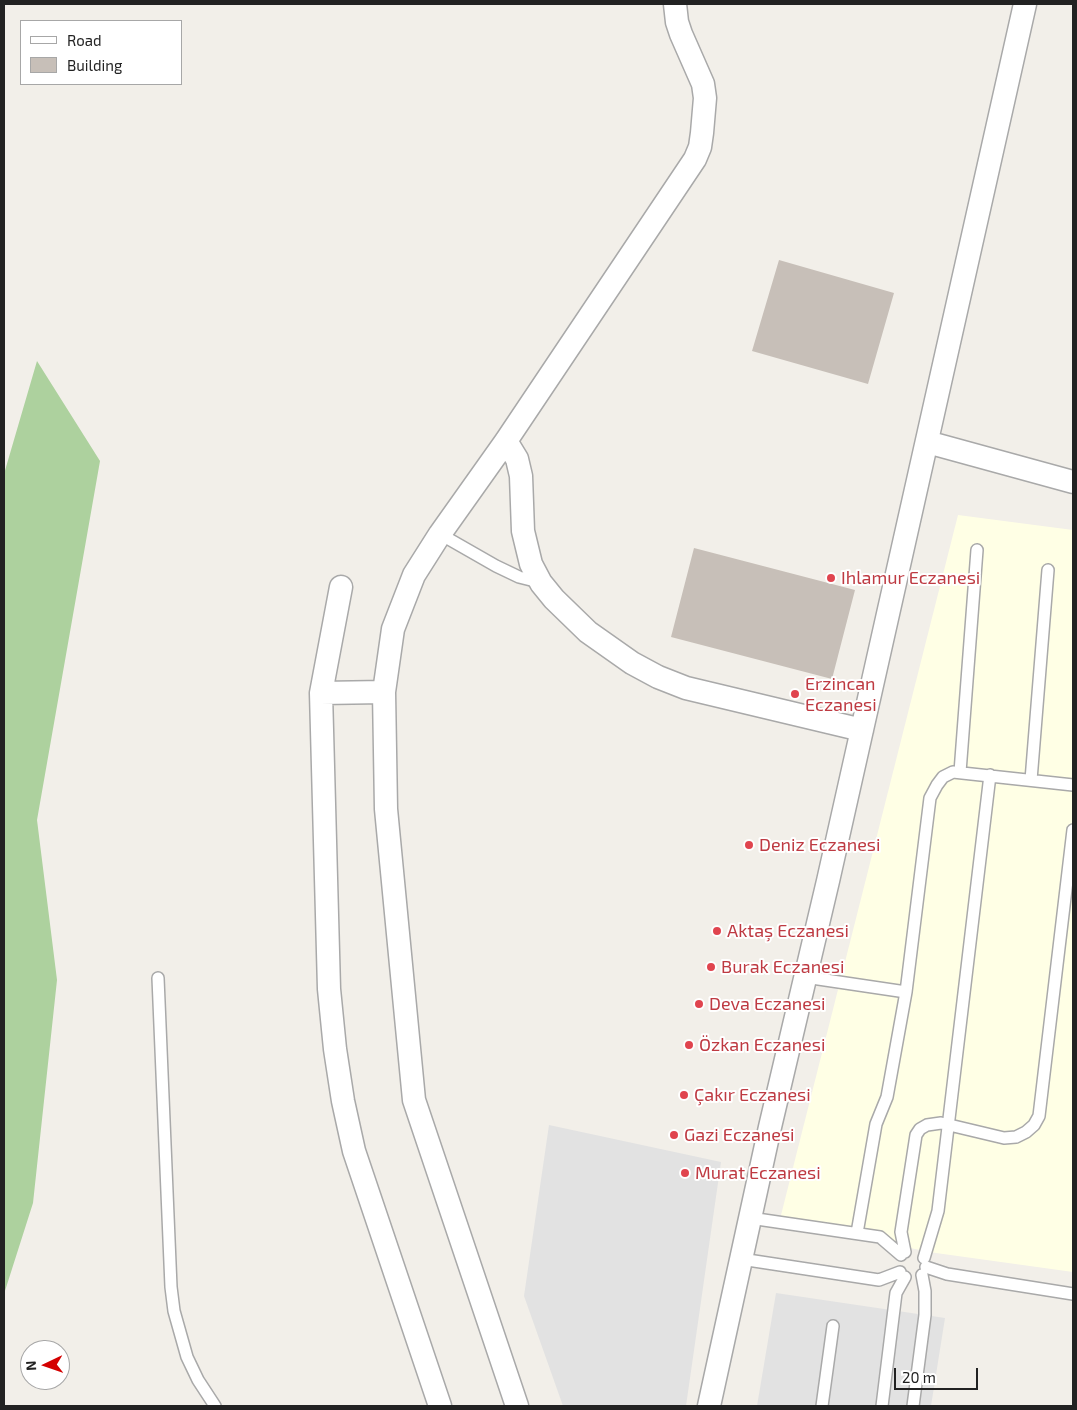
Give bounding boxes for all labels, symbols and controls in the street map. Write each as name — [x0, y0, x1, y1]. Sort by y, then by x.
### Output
legend — [20, 20, 182, 85]
text: Road — [67, 31, 102, 49]
text: Building — [67, 56, 122, 74]
place label: Ihlamur Eczanesi — [841, 567, 980, 589]
marker: Ihlamur Eczanesi — [825, 572, 837, 584]
place label: Erzincan Eczanesi — [805, 673, 877, 716]
marker: Erzincan Eczanesi — [789, 688, 801, 700]
place label: Deniz Eczanesi — [759, 834, 880, 856]
marker: Deniz Eczanesi — [743, 839, 755, 851]
place label: Aktaş Eczanesi — [727, 920, 849, 942]
marker: Aktaş Eczanesi — [711, 925, 723, 937]
place label: Burak Eczanesi — [721, 956, 844, 978]
marker: Burak Eczanesi — [705, 961, 717, 973]
place label: Deva Eczanesi — [709, 993, 826, 1015]
marker: Deva Eczanesi — [693, 998, 705, 1010]
place label: Özkan Eczanesi — [699, 1034, 825, 1056]
marker: Özkan Eczanesi — [683, 1039, 695, 1051]
place label: Çakır Eczanesi — [694, 1084, 811, 1106]
marker: Çakır Eczanesi — [678, 1089, 690, 1101]
place label: Gazi Eczanesi — [684, 1124, 795, 1146]
marker: Gazi Eczanesi — [668, 1129, 680, 1141]
place label: Murat Eczanesi — [695, 1162, 821, 1184]
marker: Murat Eczanesi — [679, 1167, 691, 1179]
north arrow — [20, 1340, 70, 1390]
scale bar — [897, 1358, 981, 1390]
text: N — [22, 1360, 39, 1371]
text: 20 m — [902, 1368, 936, 1386]

